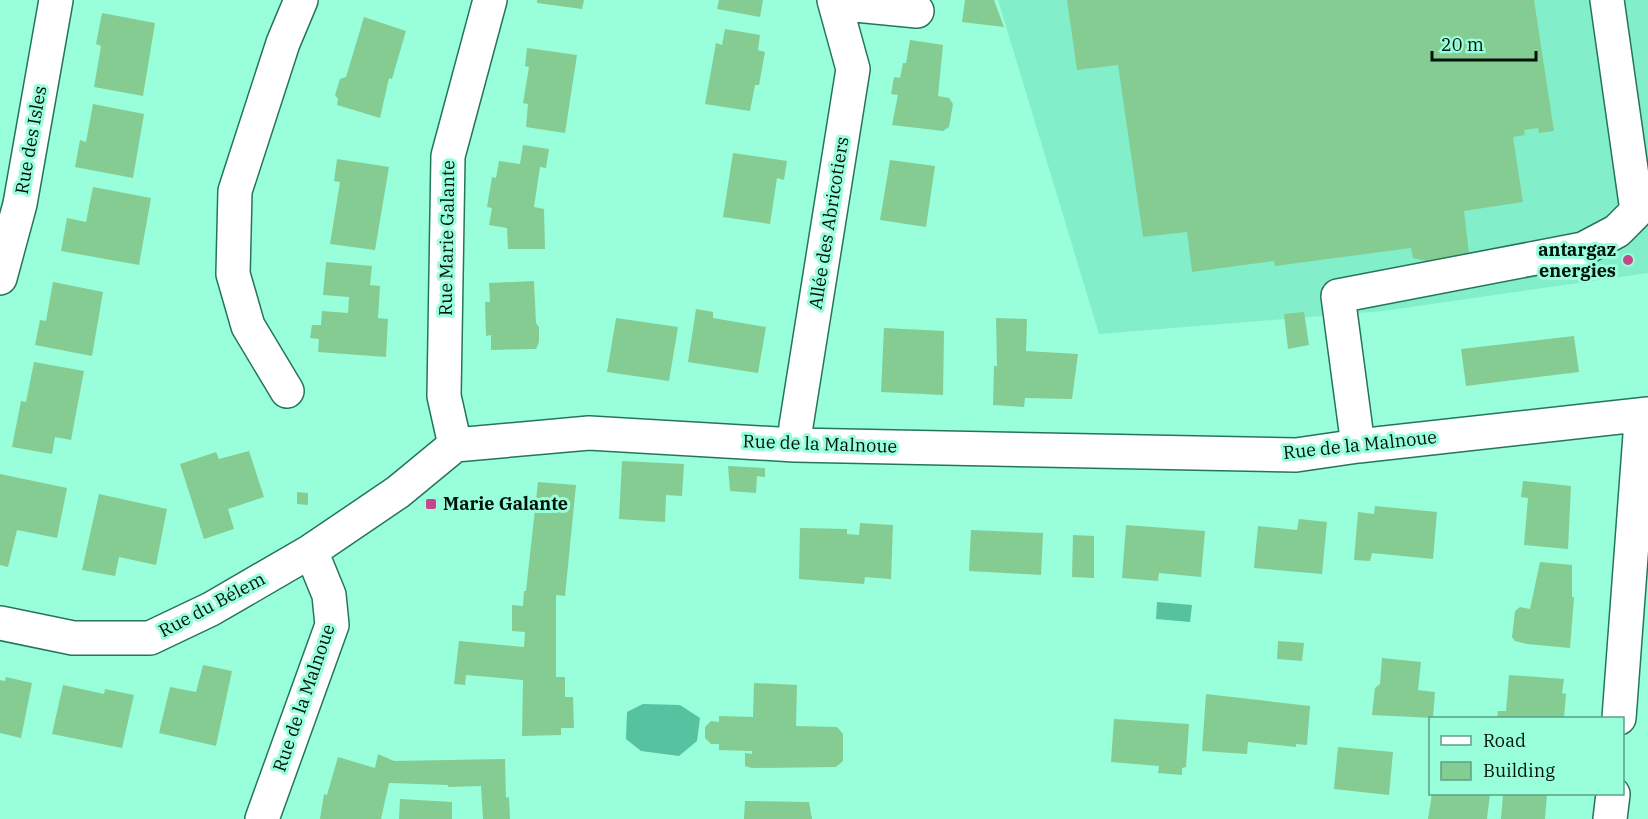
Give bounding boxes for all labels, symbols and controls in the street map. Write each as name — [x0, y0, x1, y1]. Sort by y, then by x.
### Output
scale bar — [1432, 24, 1536, 62]
text: 20 m — [1441, 33, 1484, 56]
street label: Rue des Isles — [10, 84, 51, 196]
street label: Allée des Abricotiers — [804, 135, 854, 311]
street label: Rue Marie Galante — [434, 160, 459, 316]
place label: antargaz energies — [1538, 238, 1616, 282]
marker: antargaz energies — [1621, 253, 1635, 267]
street label: Rue de la Malnoue — [1282, 425, 1438, 464]
street label: Rue de la Malnoue — [742, 429, 898, 458]
place label: Marie Galante — [443, 492, 568, 515]
marker: Marie Galante — [424, 497, 438, 511]
street label: Rue du Bélem — [155, 567, 269, 642]
street label: Rue de la Malnoue — [268, 621, 340, 775]
legend — [1429, 717, 1624, 795]
text: Road — [1483, 729, 1526, 752]
text: Building — [1483, 759, 1555, 782]

